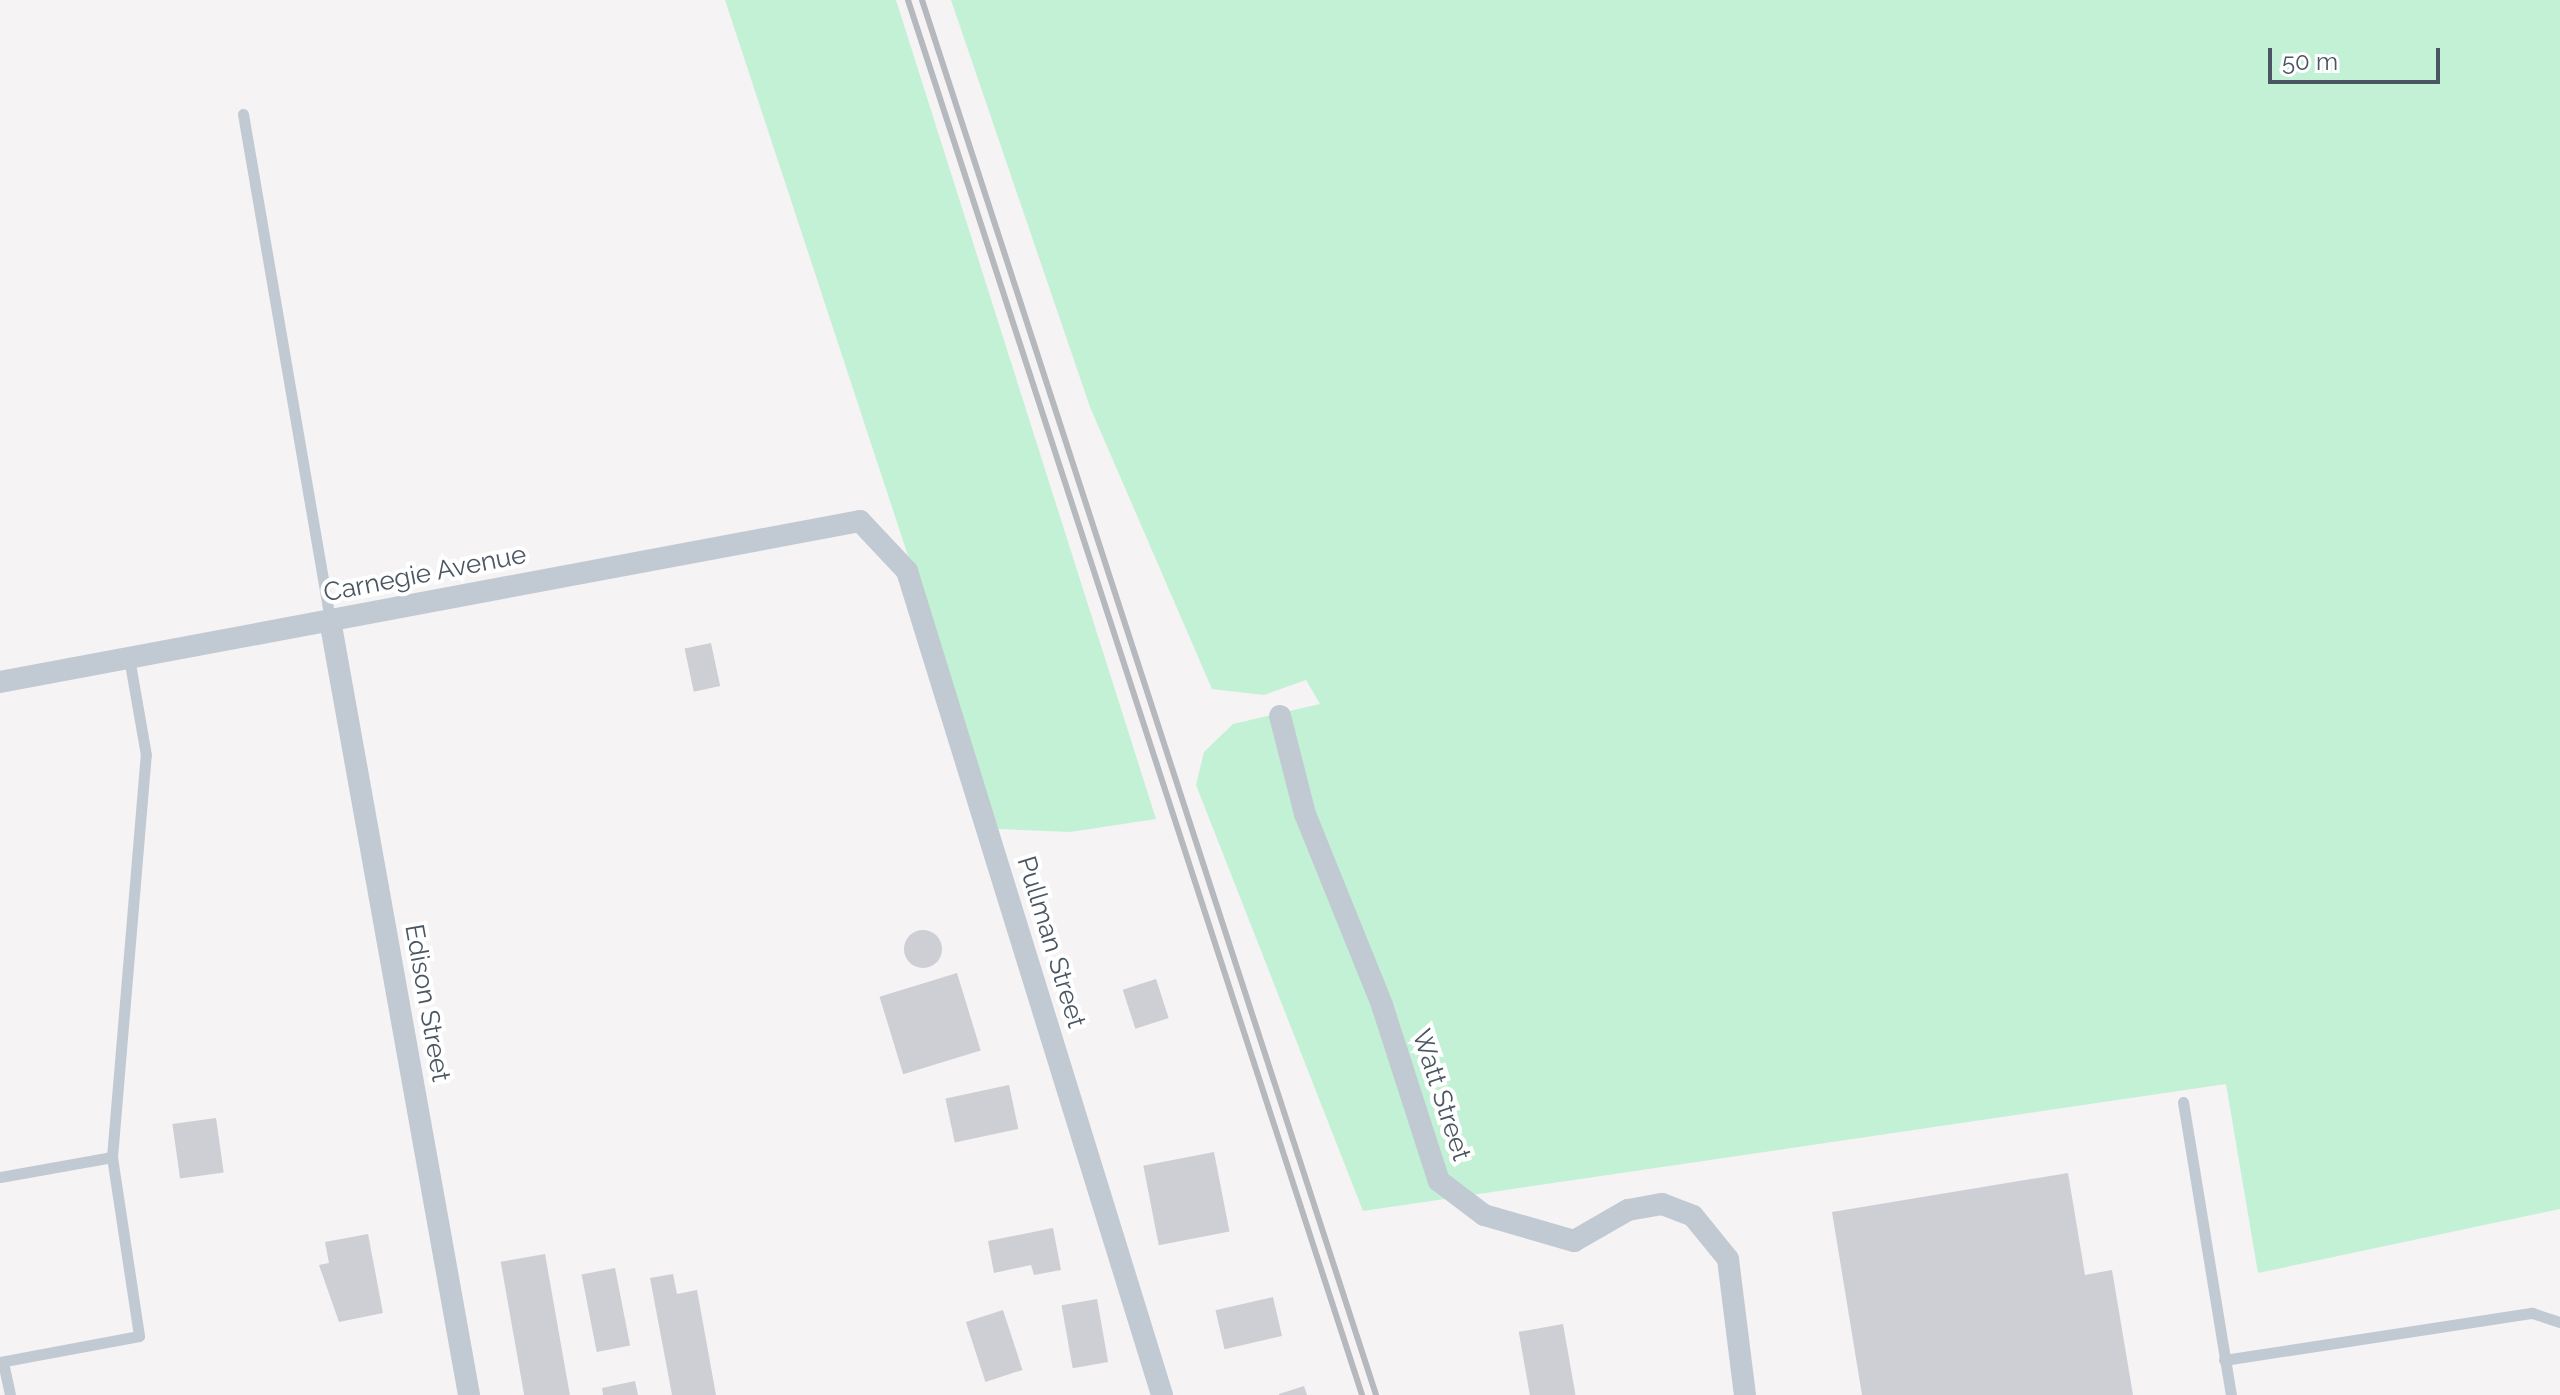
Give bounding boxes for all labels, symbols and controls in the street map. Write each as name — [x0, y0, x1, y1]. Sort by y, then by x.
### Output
scale bar — [2272, 32, 2444, 82]
text: 50 m — [2282, 47, 2338, 76]
street label: Carnegie Avenue — [321, 539, 529, 609]
street label: Pullman Street — [1010, 852, 1092, 1032]
street label: Edison Street — [398, 922, 456, 1084]
street label: Watt Street — [1405, 1025, 1477, 1165]

